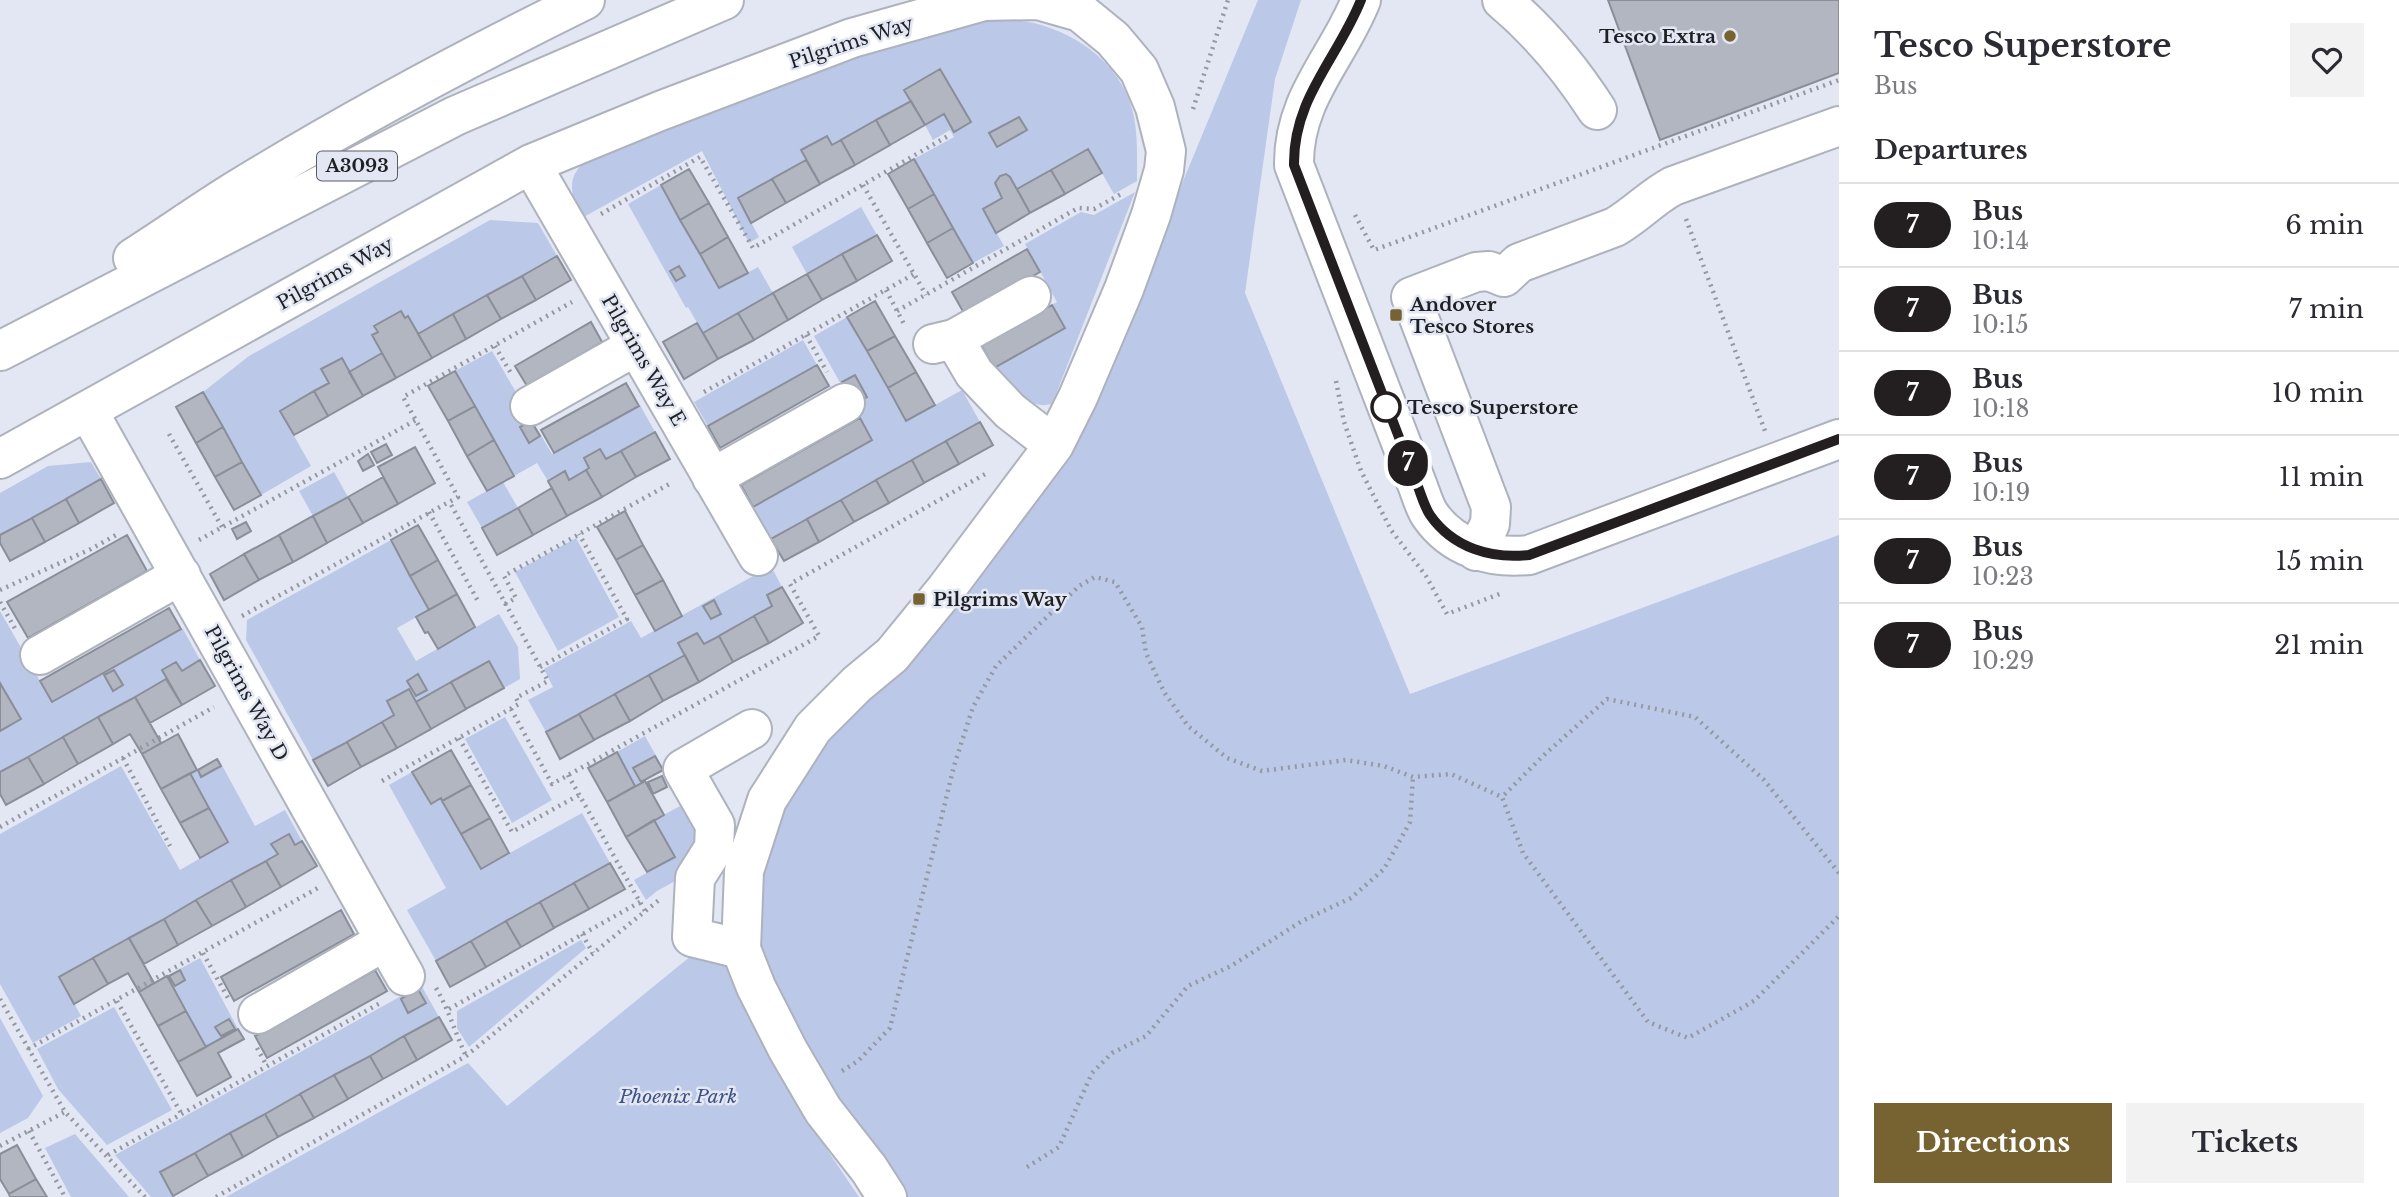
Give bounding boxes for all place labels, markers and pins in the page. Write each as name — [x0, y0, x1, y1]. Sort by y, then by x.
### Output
place label: Tesco Extra — [1599, 25, 1716, 48]
marker: Tesco Extra — [1722, 28, 1738, 44]
place label: Andover Tesco Stores — [1409, 293, 1534, 338]
marker: Andover Tesco Stores — [1388, 307, 1404, 323]
marker: Tesco Superstore — [1371, 392, 1401, 422]
place label: Tesco Superstore — [1407, 396, 1578, 419]
place label: Pilgrims Way — [933, 588, 1067, 611]
marker: Pilgrims Way — [911, 591, 927, 607]

